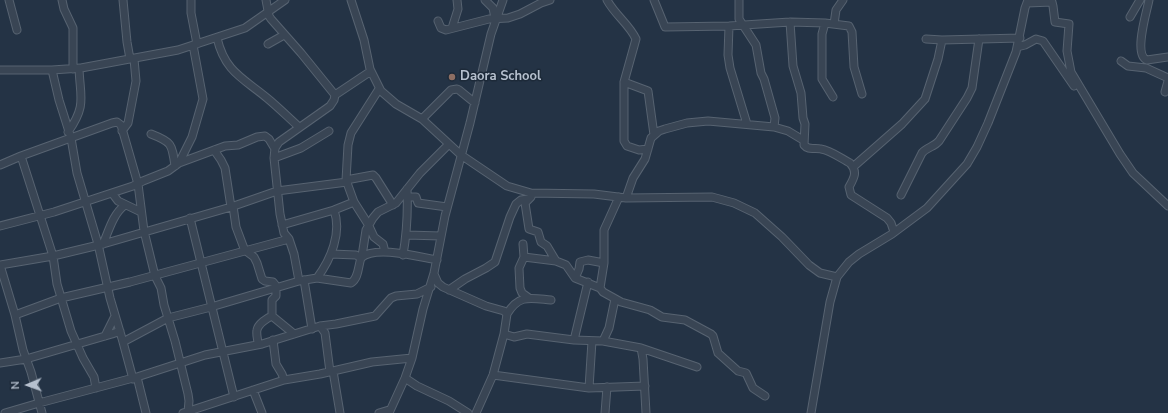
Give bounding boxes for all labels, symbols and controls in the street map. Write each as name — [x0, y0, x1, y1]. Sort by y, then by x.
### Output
place label: Daora School — [460, 69, 541, 85]
marker: Daora School — [447, 72, 457, 82]
north arrow — [8, 365, 48, 405]
text: N — [8, 381, 23, 390]

